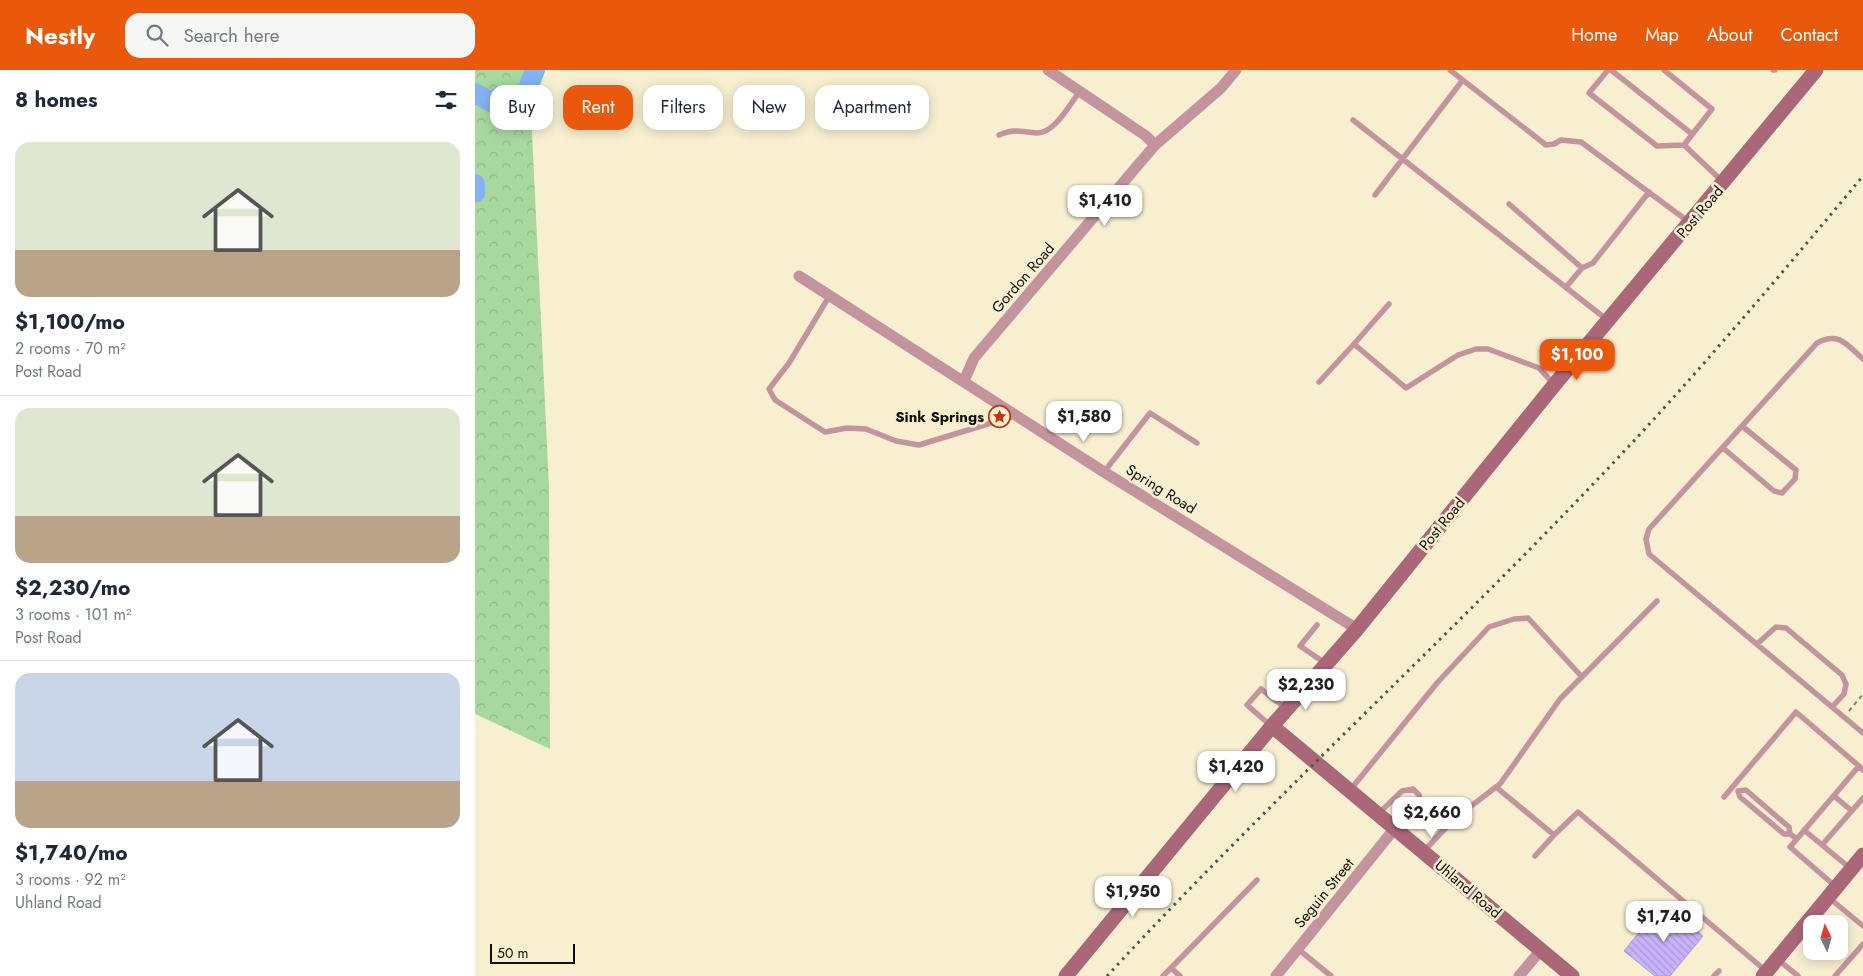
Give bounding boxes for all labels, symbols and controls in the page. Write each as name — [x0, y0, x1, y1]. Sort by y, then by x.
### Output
search box — [125, 13, 475, 58]
text: Nestly — [25, 18, 95, 53]
icon: search — [143, 21, 171, 49]
text: Search here — [183, 22, 279, 49]
text: Home — [1571, 22, 1617, 48]
text: Map — [1645, 22, 1679, 48]
text: About — [1707, 22, 1752, 48]
text: Contact — [1780, 22, 1838, 48]
text: 8 homes — [15, 85, 98, 115]
chip: Buy — [490, 85, 553, 130]
chip: Rent — [563, 85, 633, 130]
chip: Filters — [643, 85, 723, 130]
chip: New — [733, 85, 805, 130]
chip: Apartment — [815, 85, 929, 130]
icon: filters — [432, 86, 460, 114]
icon: home — [193, 175, 283, 265]
street label: Post Road — [1671, 181, 1729, 243]
pin: $1,410 — [1064, 184, 1146, 227]
text: $1,410 — [1078, 189, 1132, 212]
street label: Gordon Road — [986, 238, 1060, 318]
text: $1,100/mo — [15, 307, 125, 337]
text: 2 rooms · 70 m² — [15, 337, 126, 360]
pin: $1,100 — [1536, 338, 1618, 381]
text: $1,100 — [1551, 343, 1603, 366]
text: Post Road — [15, 360, 82, 383]
pin: $1,580 — [1043, 400, 1125, 443]
place icon: Sink Springs — [988, 405, 1012, 429]
text: $1,580 — [1057, 405, 1111, 428]
place label: Sink Springs — [895, 406, 984, 428]
icon: home — [193, 440, 283, 530]
street label: Spring Road — [1122, 459, 1200, 519]
street label: Post Road — [1414, 493, 1470, 555]
text: $2,230/mo — [15, 573, 130, 603]
text: 3 rooms · 101 m² — [15, 603, 131, 626]
text: Post Road — [15, 626, 82, 649]
pin: $2,230 — [1265, 668, 1347, 711]
text: $2,230 — [1278, 673, 1334, 696]
icon: home — [193, 705, 283, 795]
pin: $1,420 — [1195, 750, 1277, 793]
text: $1,420 — [1208, 755, 1264, 778]
pin: $2,660 — [1391, 796, 1473, 839]
text: $2,660 — [1403, 801, 1461, 824]
text: $1,740/mo — [15, 838, 128, 868]
street label: Seguin Street — [1289, 853, 1359, 933]
street label: Uhland Road — [1430, 854, 1506, 924]
text: 3 rooms · 92 m² — [15, 868, 126, 891]
pin: $1,950 — [1092, 876, 1174, 918]
text: $1,950 — [1106, 880, 1160, 903]
text: Uhland Road — [15, 891, 102, 914]
pin: $1,740 — [1623, 900, 1705, 943]
text: $1,740 — [1637, 905, 1691, 928]
north arrow — [1803, 915, 1847, 960]
map controls — [1803, 915, 1848, 960]
scale bar — [490, 941, 575, 964]
text: 50 m — [497, 943, 528, 963]

